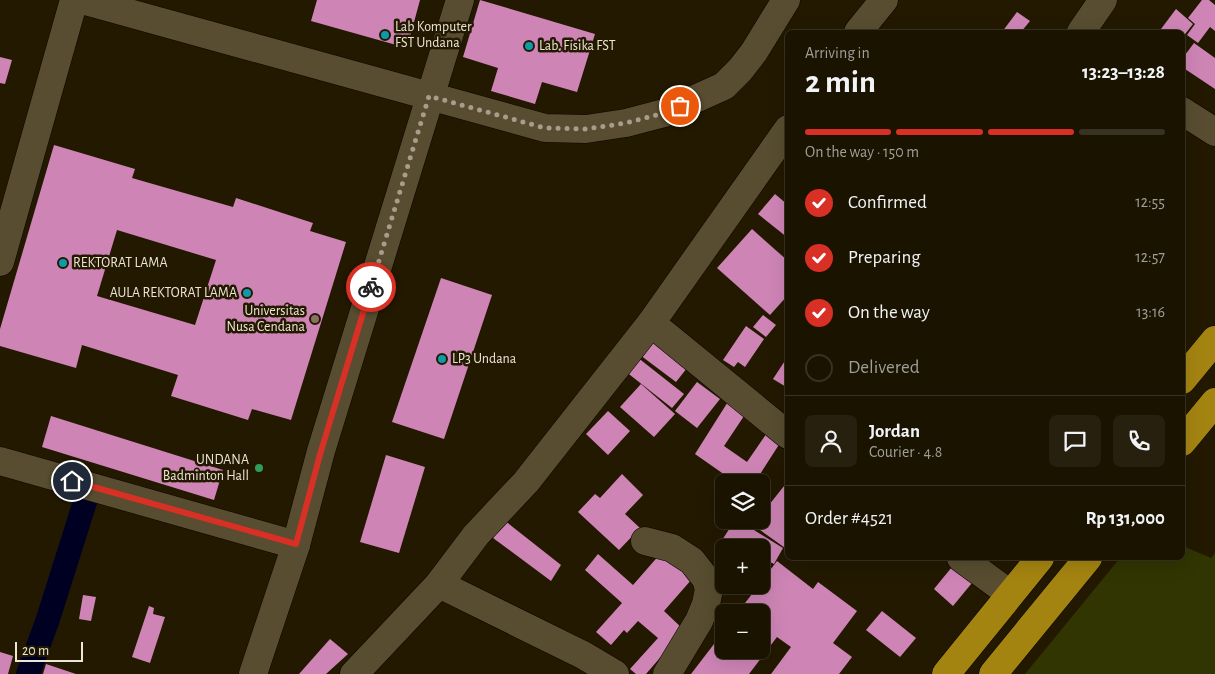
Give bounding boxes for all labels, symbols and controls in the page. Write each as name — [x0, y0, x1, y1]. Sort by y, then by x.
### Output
place label: Lab Komputer FST Undana — [395, 20, 472, 50]
marker: Lab Komputer FST Undana — [379, 29, 391, 41]
place label: Lab. Fisika FST — [539, 39, 616, 53]
marker: Lab. Fisika FST — [523, 40, 535, 52]
text: Arriving in — [805, 45, 870, 61]
text: 13:23–13:28 — [1082, 63, 1165, 82]
text: 2 min — [805, 66, 876, 98]
pin — [659, 85, 701, 127]
icon: bag — [666, 92, 694, 120]
text: On the way · 150 m — [805, 144, 919, 160]
icon: check — [805, 189, 833, 217]
text: Confirmed — [848, 193, 927, 212]
text: 12:55 — [1135, 194, 1165, 210]
icon: check — [805, 244, 833, 272]
text: Preparing — [848, 248, 921, 267]
text: 12:57 — [1135, 249, 1165, 265]
place label: REKTORAT LAMA — [73, 256, 168, 270]
marker: REKTORAT LAMA — [57, 257, 69, 269]
courier — [346, 262, 396, 312]
icon: bike — [357, 273, 385, 301]
place label: AULA REKTORAT LAMA — [110, 286, 237, 300]
marker: AULA REKTORAT LAMA — [241, 287, 253, 299]
icon: check — [805, 299, 833, 327]
text: On the way — [848, 303, 930, 322]
place label: Universitas Nusa Cendana — [227, 304, 306, 334]
text: 13:16 — [1136, 304, 1165, 320]
marker: Universitas Nusa Cendana — [309, 313, 321, 325]
place label: LP3 Undana — [452, 352, 517, 366]
marker: LP3 Undana — [436, 353, 448, 365]
text: Delivered — [848, 358, 920, 377]
button: person — [805, 415, 857, 467]
button: chat — [1049, 415, 1101, 467]
button: phone — [1113, 415, 1165, 467]
text: Jordan — [869, 422, 920, 441]
text: Courier · 4.8 — [869, 444, 942, 460]
place label: UNDANA Badminton Hall — [163, 453, 249, 483]
pin — [51, 460, 93, 502]
marker: UNDANA Badminton Hall — [253, 462, 265, 474]
icon: home — [58, 467, 86, 495]
map controls — [715, 474, 770, 659]
button: layers — [715, 474, 770, 529]
text: Order #4521 — [805, 509, 893, 528]
text: Rp 131,000 — [1086, 509, 1165, 528]
button: + — [715, 539, 770, 594]
button: − — [715, 604, 770, 659]
scale bar — [15, 639, 82, 662]
text: 20 m — [22, 644, 49, 658]

